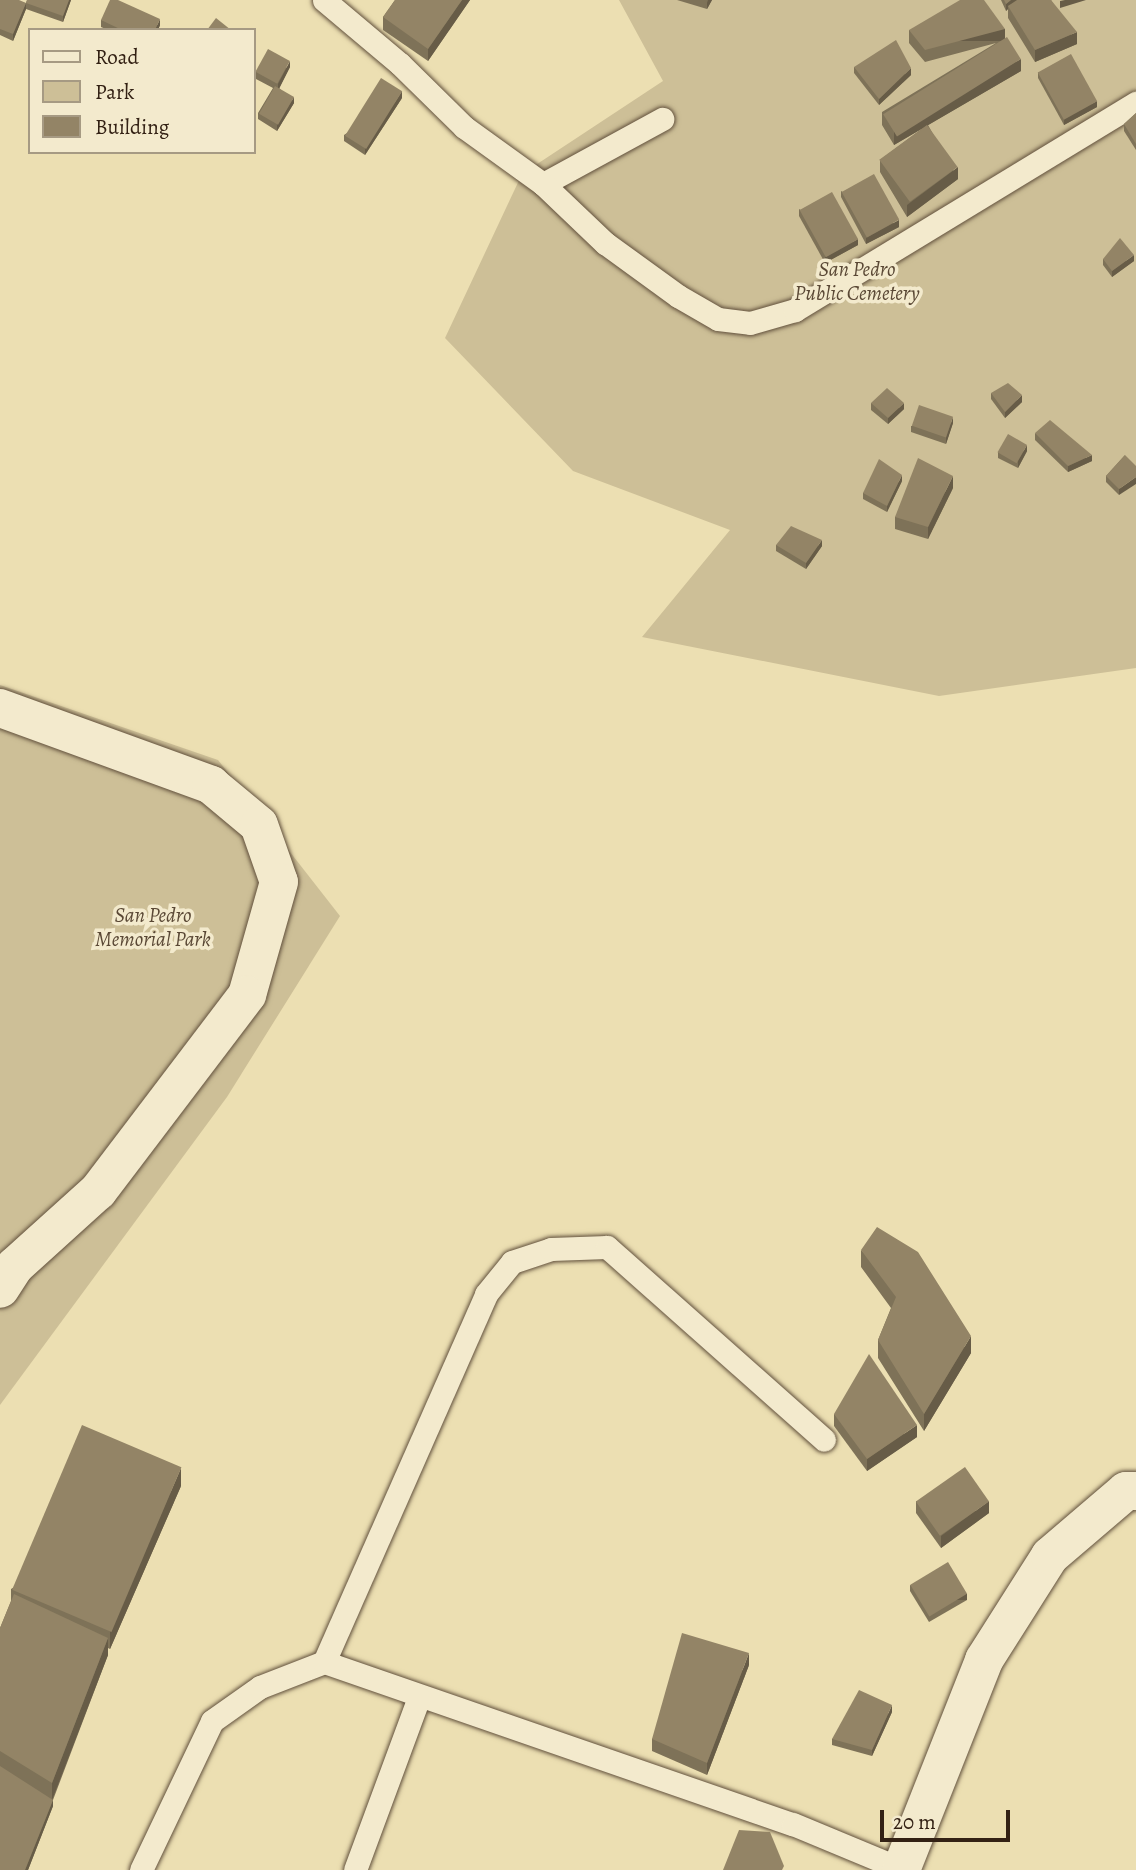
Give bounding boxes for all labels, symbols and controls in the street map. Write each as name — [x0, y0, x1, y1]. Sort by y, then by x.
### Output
legend — [28, 28, 256, 154]
text: Road — [95, 43, 139, 71]
text: Park — [95, 78, 134, 106]
text: Building — [95, 113, 169, 141]
park label: San Pedro Public Cemetery — [794, 256, 920, 306]
park label: San Pedro Memorial Park — [95, 902, 211, 952]
scale bar — [884, 1797, 1014, 1841]
text: 20 m — [893, 1808, 936, 1836]

